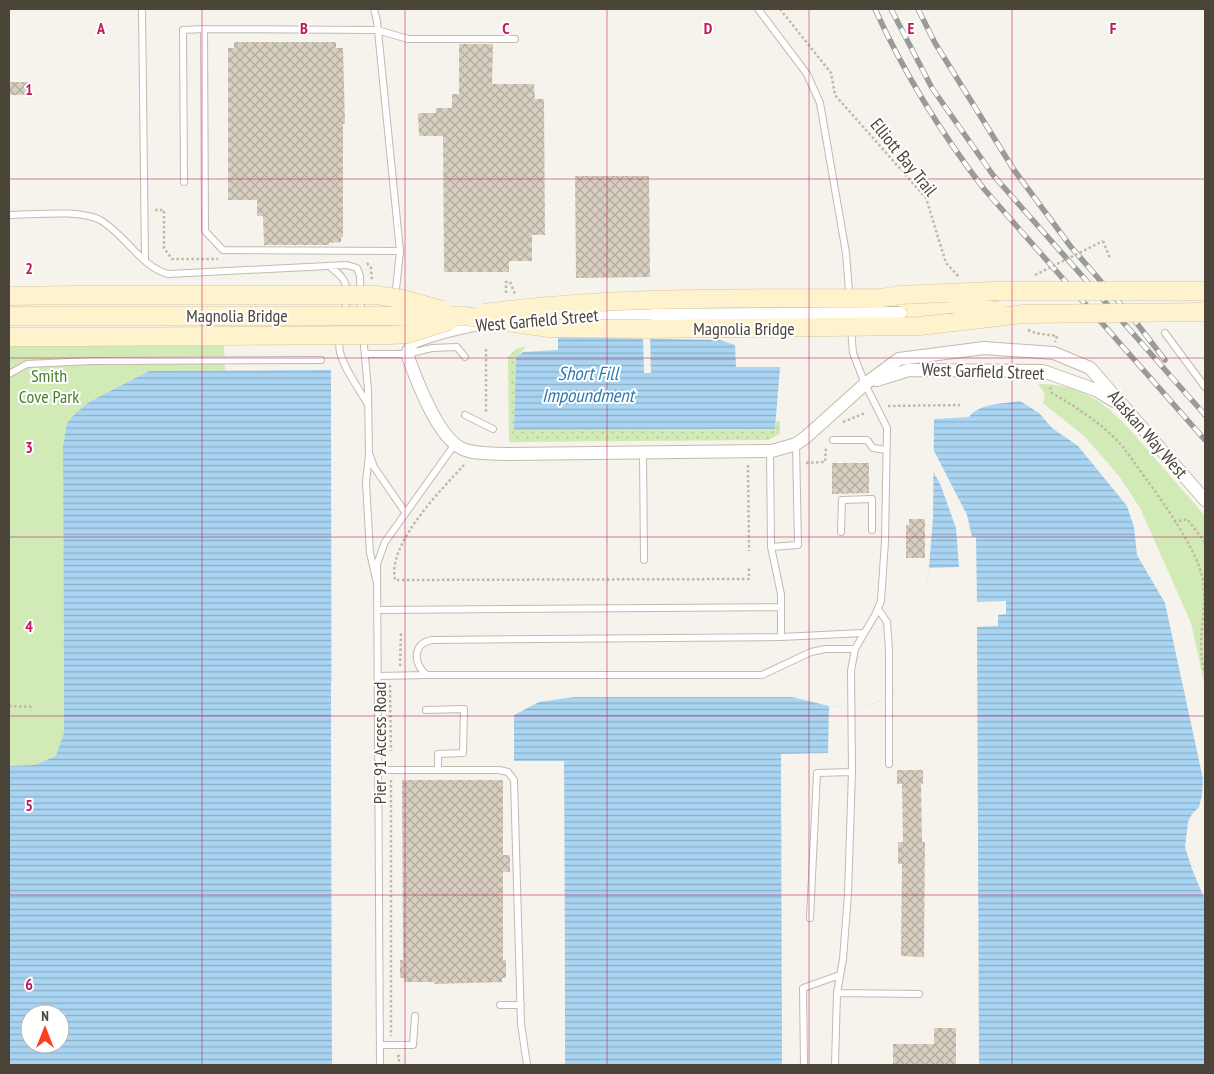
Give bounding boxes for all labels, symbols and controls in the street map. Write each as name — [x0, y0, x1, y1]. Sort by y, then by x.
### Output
text: A — [96, 18, 106, 38]
text: B — [300, 18, 308, 38]
text: C — [502, 18, 510, 38]
text: D — [704, 18, 713, 38]
text: E — [908, 18, 915, 38]
text: F — [1110, 18, 1117, 38]
text: 1 — [25, 79, 33, 99]
street label: Elliott Bay Trail — [866, 113, 943, 201]
text: 2 — [25, 258, 33, 278]
street label: West Garfield Street — [475, 303, 599, 337]
street label: Magnolia Bridge — [186, 304, 288, 327]
street label: Magnolia Bridge — [693, 317, 795, 340]
street label: West Garfield Street — [921, 357, 1045, 385]
water label: Short Fill Impoundment — [542, 361, 637, 407]
park label: Smith Cove Park — [19, 364, 79, 408]
street label: Alaskan Way West — [1103, 385, 1193, 483]
text: 3 — [25, 437, 33, 457]
text: 4 — [25, 616, 33, 636]
street label: Pier 91 Access Road — [368, 682, 391, 804]
text: 5 — [25, 795, 33, 815]
text: 6 — [25, 974, 33, 994]
north arrow — [20, 1004, 70, 1054]
text: N — [41, 1007, 49, 1025]

